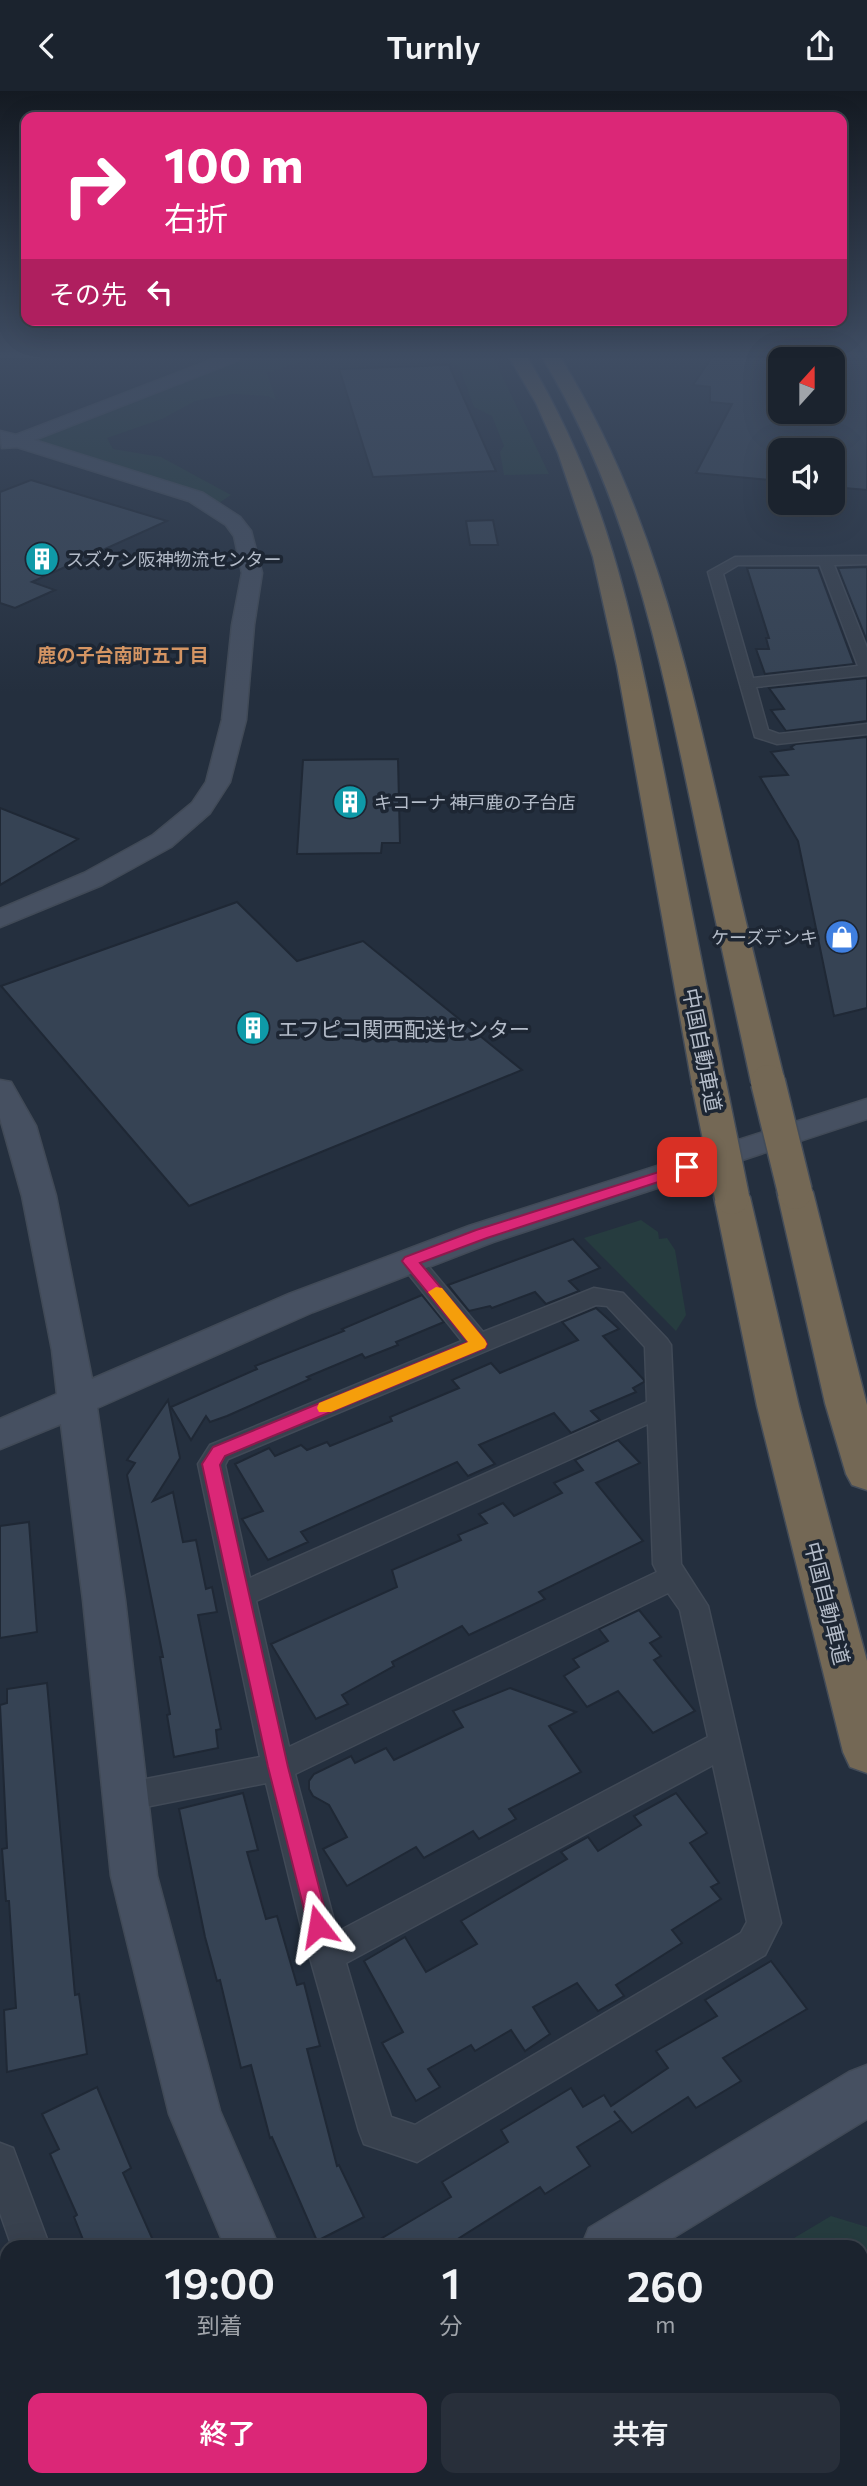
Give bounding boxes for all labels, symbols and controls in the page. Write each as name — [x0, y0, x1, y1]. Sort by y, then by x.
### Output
text: Turnly — [387, 26, 480, 66]
icon: back — [28, 27, 66, 65]
icon: share — [801, 27, 839, 65]
text: 100 m — [164, 133, 303, 193]
icon: right — [49, 140, 140, 231]
text: 右折 — [164, 197, 228, 237]
icon: left — [141, 273, 179, 311]
text: その先 — [49, 278, 127, 309]
north arrow — [768, 347, 845, 423]
map controls — [768, 347, 845, 515]
button: sound — [768, 438, 845, 515]
building icon: スズケン阪神物流センター — [23, 540, 61, 578]
place label: スズケン阪神物流センター — [66, 548, 281, 570]
district label: 鹿の子台南町五丁目 — [37, 643, 209, 666]
building icon: キコーナ 神戸鹿の子台店 — [331, 783, 369, 821]
place label: キコーナ 神戸鹿の子台店 — [374, 791, 575, 813]
shop icon: ケーズデンキ — [823, 918, 861, 956]
place label: ケーズデンキ — [711, 926, 818, 948]
street label: 中国自動車道 — [679, 986, 727, 1114]
building icon: エフピコ関西配送センター — [234, 1009, 272, 1047]
place label: エフピコ関西配送センター — [278, 1016, 530, 1041]
pin — [657, 1137, 717, 1197]
icon: arrive — [668, 1148, 706, 1186]
street label: 中国自動車道 — [801, 1539, 855, 1667]
position arrow — [281, 1889, 355, 1963]
text: 19:00 — [164, 2256, 275, 2308]
text: 1 — [441, 2256, 460, 2308]
text: 260 — [627, 2259, 704, 2311]
text: m — [655, 2310, 675, 2338]
text: 到着 — [197, 2311, 243, 2339]
text: 分 — [439, 2311, 462, 2339]
button: 終了 — [28, 2393, 427, 2473]
button: 共有 — [441, 2393, 840, 2473]

